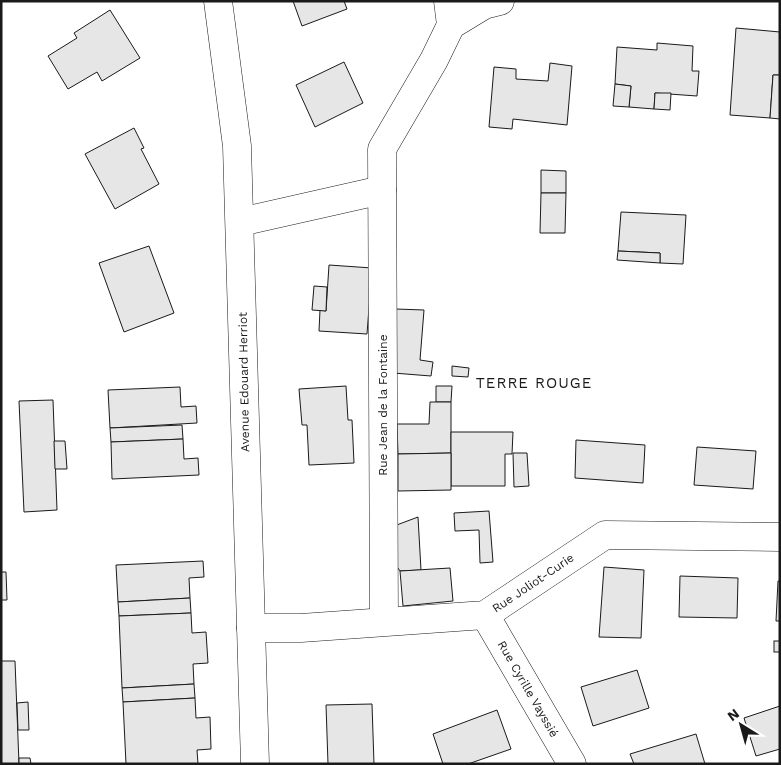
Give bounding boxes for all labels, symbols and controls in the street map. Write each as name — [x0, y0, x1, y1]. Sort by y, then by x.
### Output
street label: Avenue Edouard Herriot — [236, 312, 252, 452]
street label: Rue Jean de la Fontaine — [376, 334, 390, 476]
district label: TERRE ROUGE — [476, 374, 592, 392]
street label: Rue Joliot-Curie — [489, 550, 577, 616]
street label: Rue Cyrille Vayssié — [495, 638, 561, 740]
north arrow — [716, 700, 766, 750]
text: N — [724, 705, 742, 724]

